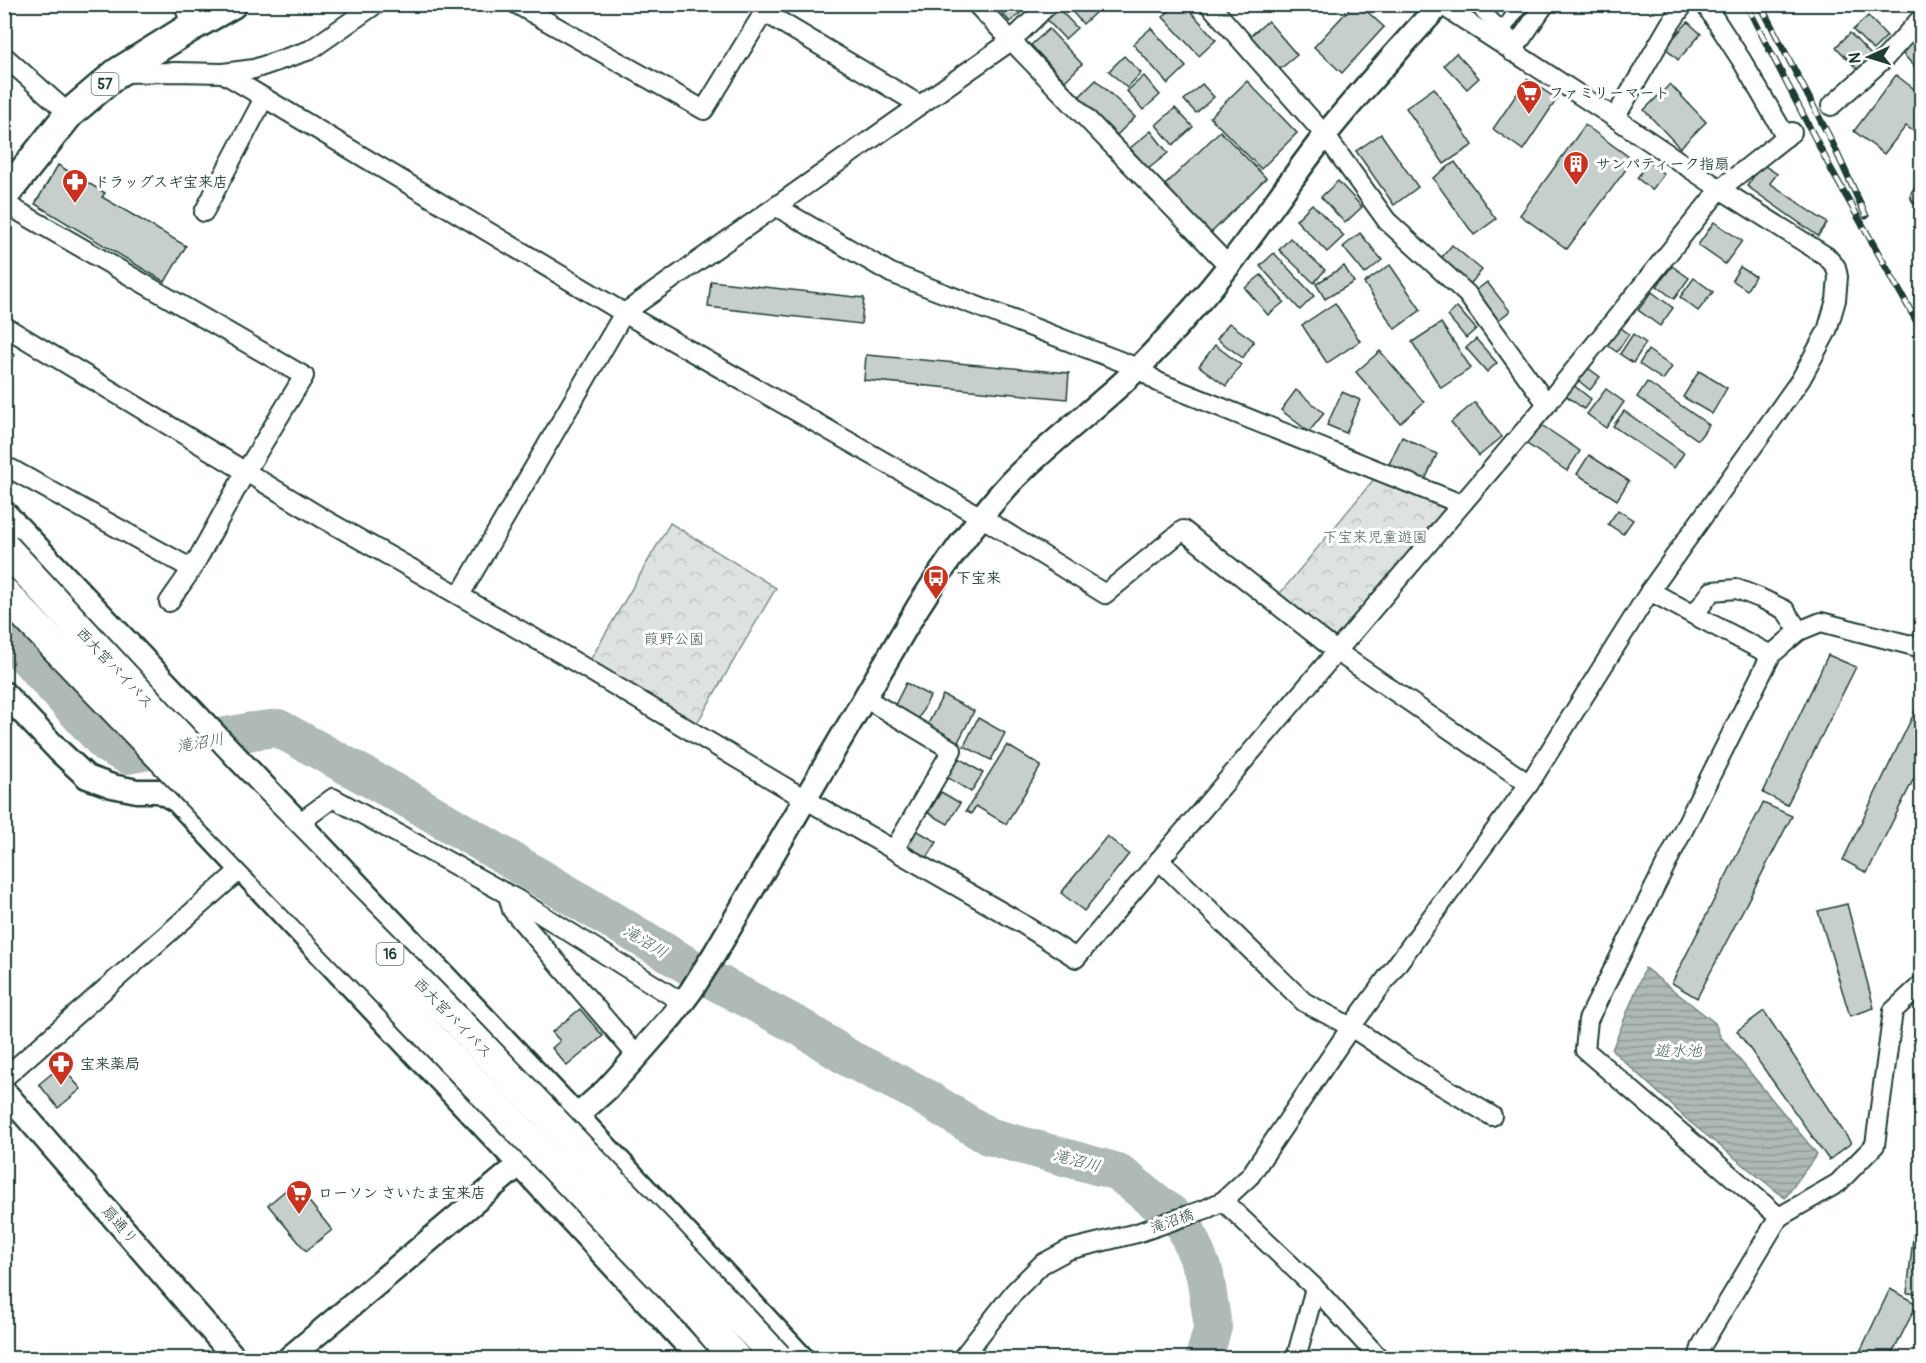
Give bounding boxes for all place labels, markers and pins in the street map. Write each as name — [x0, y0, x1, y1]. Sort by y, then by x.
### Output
supermarket icon: ファミリーマート — [1514, 78, 1544, 116]
place label: ファミリーマート — [1549, 84, 1670, 103]
building icon: サンパティーク指扇 — [1561, 149, 1591, 187]
place label: サンパティーク指扇 — [1596, 155, 1730, 174]
pharmacy icon: ドラッグスギ宝来店 — [60, 167, 90, 205]
place label: ドラッグスギ宝来店 — [94, 173, 228, 192]
bus stop icon: 下宝来 — [921, 563, 951, 601]
place label: 下宝来 — [956, 569, 1001, 588]
pharmacy icon: 宝来薬局 — [46, 1049, 76, 1087]
place label: 宝来薬局 — [80, 1055, 140, 1074]
supermarket icon: ローソン さいたま宝来店 — [284, 1178, 314, 1216]
place label: ローソン さいたま宝来店 — [318, 1184, 486, 1203]

